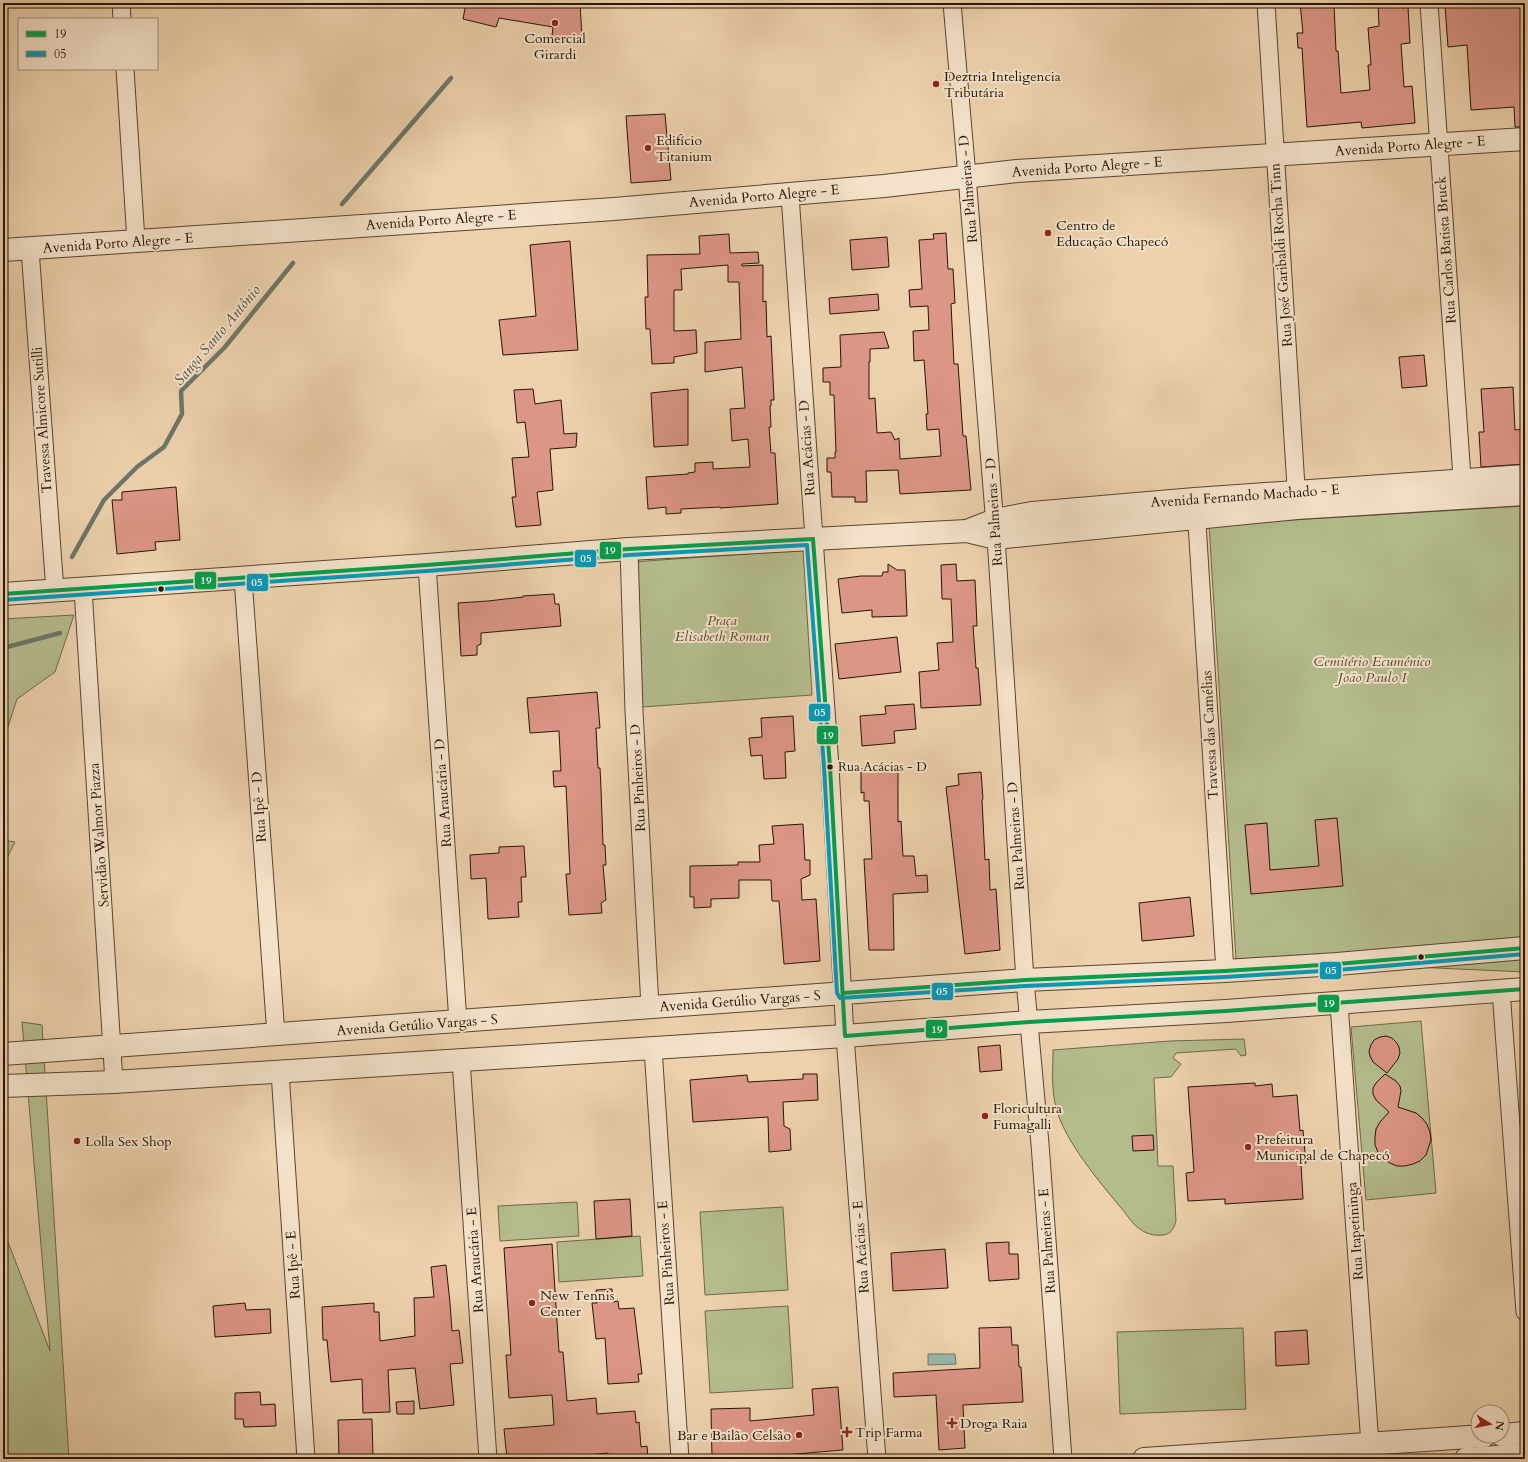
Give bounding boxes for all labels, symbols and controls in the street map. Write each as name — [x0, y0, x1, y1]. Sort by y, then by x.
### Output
legend — [18, 18, 158, 70]
marker: Comercial Girardi — [550, 18, 560, 28]
text: 19 — [54, 26, 66, 42]
place label: Comercial Girardi — [524, 29, 586, 64]
text: 05 — [54, 46, 66, 62]
place label: Deztria Inteligencia Tributária — [944, 67, 1061, 102]
marker: Deztria Inteligencia Tributária — [931, 79, 941, 89]
place label: Edifício Titanium — [656, 131, 712, 166]
street label: Avenida Porto Alegre - E — [1334, 131, 1486, 161]
street label: Rua Palmeiras - D — [954, 134, 982, 244]
marker: Edifício Titanium — [643, 143, 653, 153]
street label: Avenida Porto Alegre - E — [1011, 152, 1163, 182]
street label: Rua José Garibaldi Rocha Tinn — [1265, 163, 1297, 347]
street label: Rua Carlos Batista Bruck — [1431, 175, 1461, 324]
street label: Avenida Porto Alegre - E — [688, 180, 840, 212]
street label: Avenida Porto Alegre - E — [365, 205, 517, 235]
place label: Centro de Educação Chapecó — [1056, 216, 1169, 251]
street label: Avenida Porto Alegre - E — [42, 228, 194, 258]
marker: Centro de Educação Chapecó — [1043, 228, 1053, 238]
water label: Sanga Santo Antônio — [169, 281, 265, 389]
street label: Travessa Almicore Sutilli — [27, 346, 57, 494]
street label: Rua Acácias - D — [794, 400, 820, 496]
street label: Rua Palmeiras - D — [981, 457, 1007, 567]
street label: Avenida Fernando Machado - E — [1150, 480, 1341, 512]
line badge: 19 — [599, 541, 622, 560]
text: 19 — [604, 543, 616, 558]
line badge: 05 — [574, 549, 597, 568]
text: 05 — [580, 551, 592, 566]
line badge: 19 — [194, 571, 217, 590]
text: 19 — [200, 573, 212, 588]
line badge: 05 — [246, 573, 269, 592]
text: 05 — [251, 575, 263, 590]
unlabelled marker — [156, 584, 166, 594]
park label: Praça Elisabeth Roman — [675, 611, 769, 646]
park label: Cemitério Ecumênico João Paulo I — [1313, 652, 1431, 687]
street label: Travessa das Camélias — [1197, 670, 1223, 800]
line badge: 05 — [808, 703, 831, 722]
text: 05 — [814, 705, 826, 720]
street label: Rua Pinheiros - D — [626, 724, 650, 832]
line badge: 19 — [816, 725, 839, 745]
text: 19 — [822, 728, 834, 743]
street label: Rua Araucária - D — [430, 738, 456, 848]
place label: Rua Acácias - D — [838, 758, 927, 776]
street label: Servidão Walmor Piazza — [84, 762, 114, 908]
marker: Rua Acácias - D — [825, 762, 835, 772]
street label: Rua Ipê - D — [247, 771, 271, 843]
street label: Rua Palmeiras - D — [1003, 781, 1029, 891]
unlabelled marker — [1416, 952, 1426, 962]
line badge: 05 — [1319, 961, 1342, 980]
text: 05 — [1325, 963, 1337, 978]
line badge: 05 — [931, 982, 954, 1001]
text: 05 — [936, 984, 948, 999]
street label: Avenida Getúlio Vargas - S — [659, 986, 821, 1016]
line badge: 19 — [1317, 994, 1340, 1013]
text: 19 — [1323, 996, 1335, 1011]
street label: Avenida Getúlio Vargas - S — [336, 1010, 498, 1040]
line badge: 19 — [925, 1019, 948, 1039]
text: 19 — [931, 1022, 943, 1037]
place label: Floricultura Fumagalli — [993, 1099, 1062, 1134]
marker: Floricultura Fumagalli — [980, 1111, 990, 1121]
place label: Prefeitura Municipal de Chapecó — [1256, 1130, 1390, 1165]
place label: Lolla Sex Shop — [85, 1132, 172, 1151]
marker: Lolla Sex Shop — [72, 1136, 82, 1146]
marker: Prefeitura Municipal de Chapecó — [1243, 1142, 1253, 1152]
street label: Rua Itapetininga — [1342, 1181, 1368, 1281]
street label: Rua Palmeiras - E — [1034, 1187, 1060, 1294]
street label: Rua Pinheiros - E — [653, 1200, 679, 1306]
street label: Rua Acácias - E — [848, 1200, 874, 1294]
street label: Rua Araucária - E — [462, 1206, 488, 1314]
street label: Rua Ipê - E — [281, 1230, 305, 1300]
place label: New Tennis Center — [540, 1286, 615, 1321]
marker: New Tennis Center — [527, 1298, 537, 1308]
north arrow — [1470, 1404, 1510, 1444]
place label: Droga Raia — [960, 1414, 1027, 1433]
marker: Droga Raia — [947, 1418, 957, 1428]
text: N — [1491, 1420, 1508, 1432]
place label: Trip Farma — [855, 1423, 923, 1442]
place label: Bar e Bailão Celsão — [677, 1426, 791, 1445]
marker: Trip Farma — [842, 1427, 852, 1437]
marker: Bar e Bailão Celsão — [794, 1430, 804, 1440]

